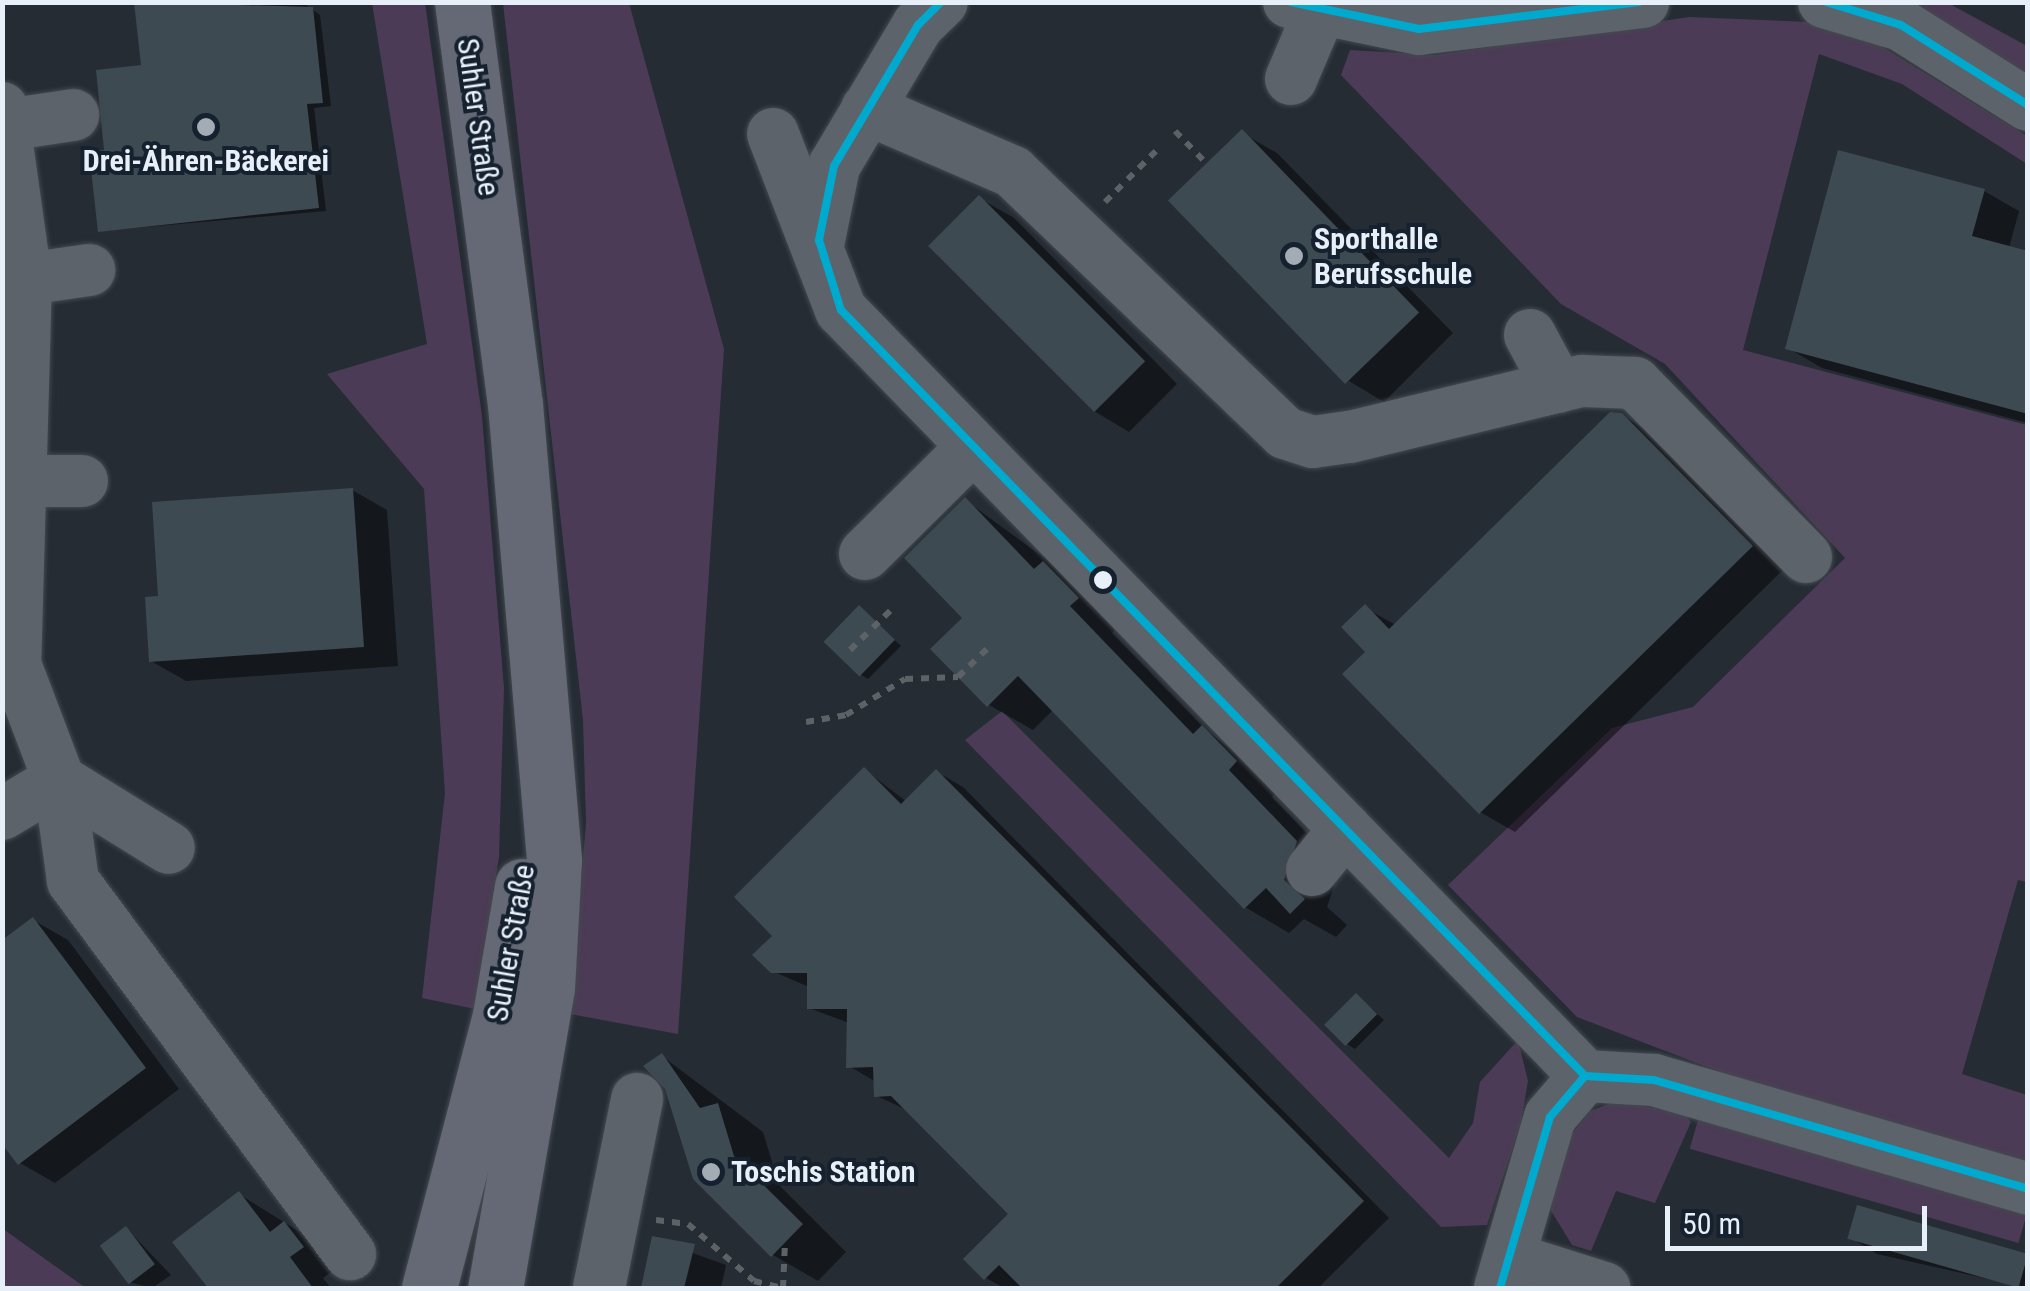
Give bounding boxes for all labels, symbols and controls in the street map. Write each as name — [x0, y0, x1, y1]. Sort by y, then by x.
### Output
street label: Suhler Straße — [449, 36, 507, 198]
marker: Drei-Ähren-Bäckerei — [195, 116, 217, 138]
place label: Drei-Ähren-Bäckerei — [83, 143, 329, 179]
place label: Sporthalle Berufsschule — [1314, 221, 1472, 292]
marker: Sporthalle Berufsschule — [1283, 245, 1305, 267]
unlabelled marker — [1093, 570, 1113, 590]
street label: Suhler Straße — [480, 862, 542, 1024]
place label: Toschis Station — [731, 1154, 915, 1190]
marker: Toschis Station — [700, 1161, 722, 1183]
scale bar — [1670, 1186, 1932, 1248]
text: 50 m — [1682, 1206, 1741, 1241]

